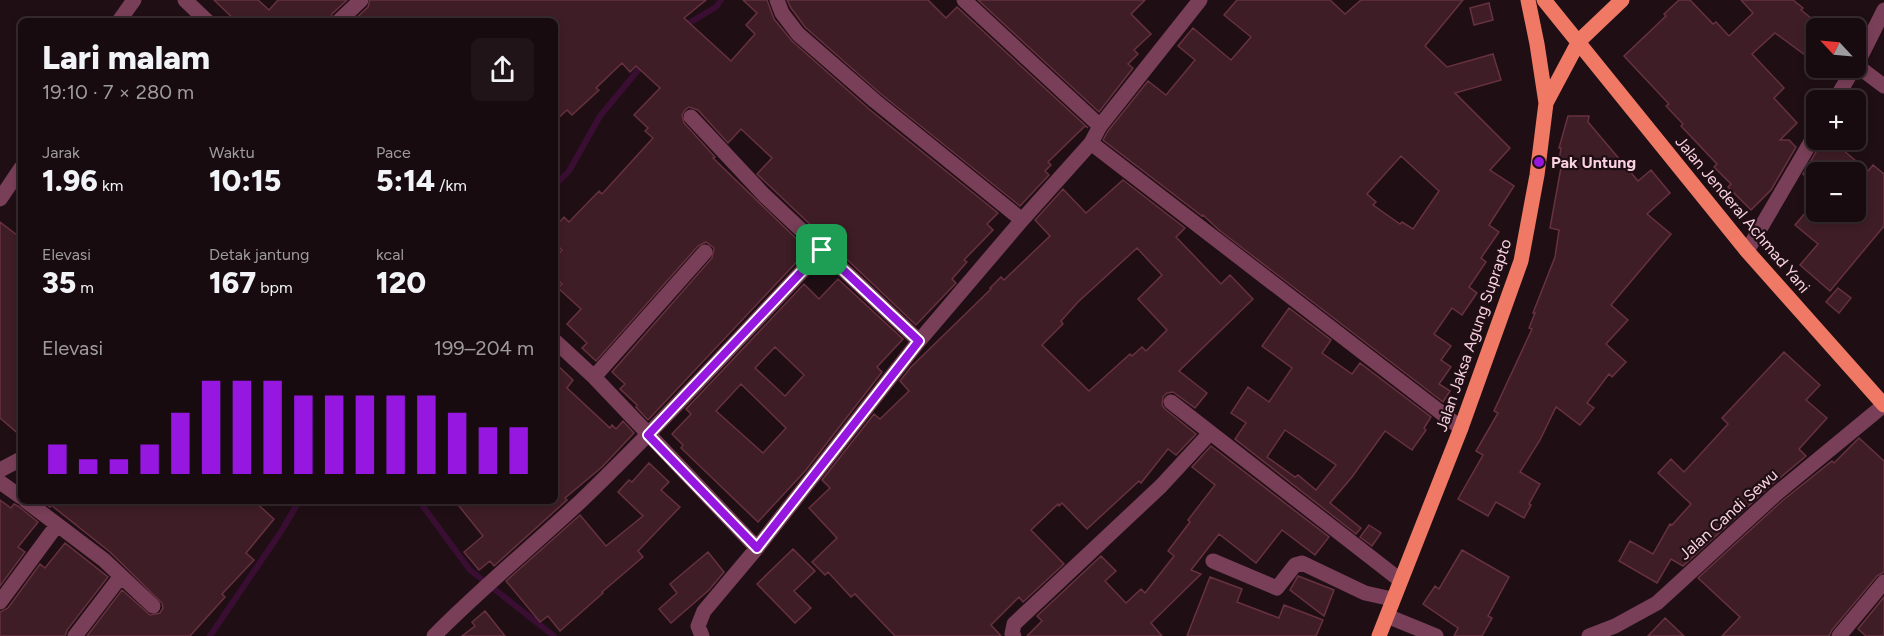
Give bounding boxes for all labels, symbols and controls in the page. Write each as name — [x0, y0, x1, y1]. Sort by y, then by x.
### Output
north arrow — [1806, 18, 1866, 78]
map controls — [1806, 18, 1866, 222]
text: Lari malam — [42, 38, 210, 77]
button: share — [471, 38, 534, 101]
text: 19:10 · 7 × 280 m — [42, 80, 194, 104]
button: + — [1806, 90, 1866, 150]
street label: Jalan Jenderal Achmad Yani — [1671, 132, 1814, 297]
text: Jarak — [42, 143, 80, 162]
text: Waktu — [209, 143, 255, 162]
text: Pace — [376, 143, 411, 162]
place label: Pak Untung — [1551, 153, 1636, 172]
marker: Pak Untung — [1532, 155, 1546, 169]
text: 1.96 — [42, 162, 98, 199]
text: 10:15 — [209, 162, 281, 199]
text: 5:14 — [376, 162, 435, 199]
button: − — [1806, 162, 1866, 222]
text: km — [98, 176, 123, 195]
text: /km — [435, 176, 467, 195]
pin — [796, 224, 847, 275]
icon: arrive — [805, 233, 838, 266]
street label: Jalan Jaksa Agung Suprapto — [1432, 236, 1515, 434]
text: Elevasi — [42, 245, 91, 264]
text: Detak jantung — [209, 245, 309, 264]
text: kcal — [376, 245, 404, 264]
text: 35 — [42, 264, 76, 301]
text: 167 — [209, 264, 256, 301]
text: 120 — [376, 264, 426, 301]
text: m — [76, 278, 94, 297]
text: bpm — [256, 278, 293, 297]
text: Elevasi — [42, 336, 103, 360]
text: 199–204 m — [434, 336, 534, 360]
street label: Jalan Candi Sewu — [1675, 465, 1782, 564]

